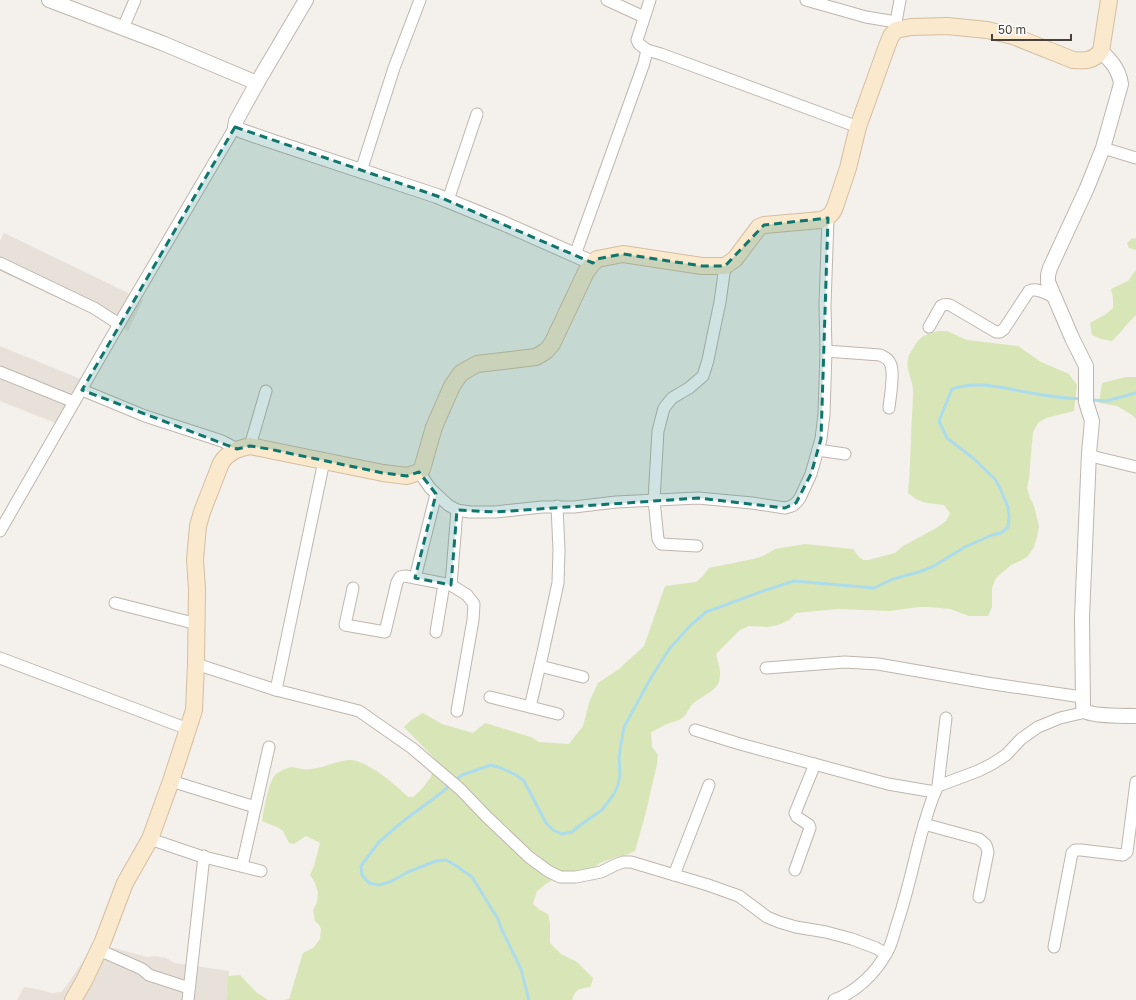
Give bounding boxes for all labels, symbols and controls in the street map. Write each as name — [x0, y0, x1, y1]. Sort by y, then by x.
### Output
scale bar — [992, 16, 1071, 42]
text: 50 m — [998, 22, 1026, 37]

